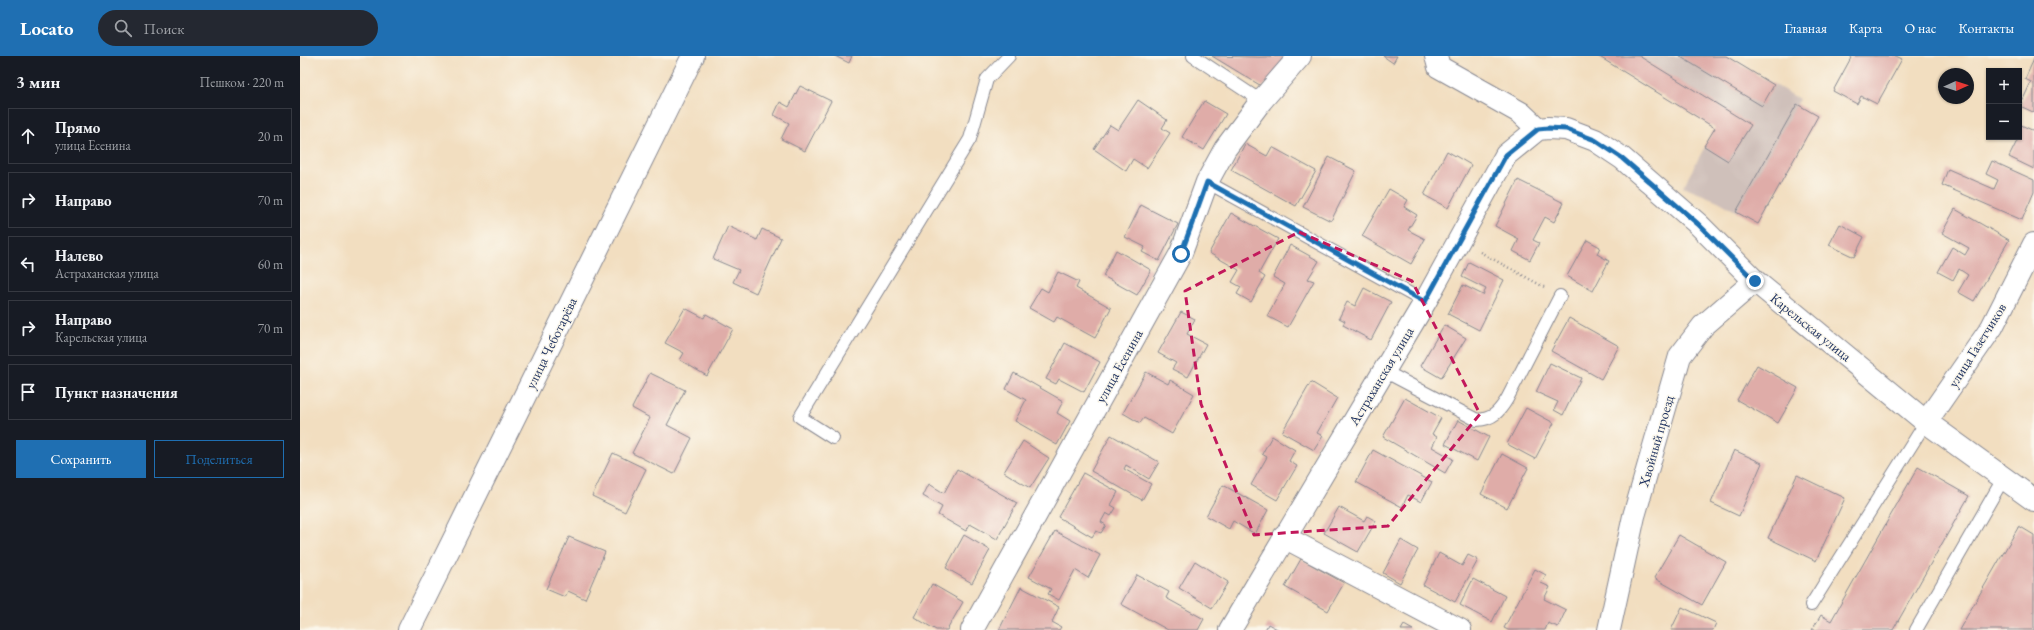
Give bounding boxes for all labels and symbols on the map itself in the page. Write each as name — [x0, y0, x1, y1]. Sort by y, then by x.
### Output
north arrow — [1938, 68, 1974, 104]
route start — [1172, 245, 1190, 263]
route end — [1746, 272, 1764, 290]
street label: Карельская улица — [1767, 289, 1856, 365]
street label: улица Чеботарёва — [521, 294, 581, 392]
street label: улица Газетчиков — [1944, 299, 2010, 391]
street label: Астраханская улица — [1344, 323, 1418, 429]
street label: улица Есенина — [1091, 326, 1147, 406]
street label: Хвойный проезд — [1634, 393, 1678, 490]

